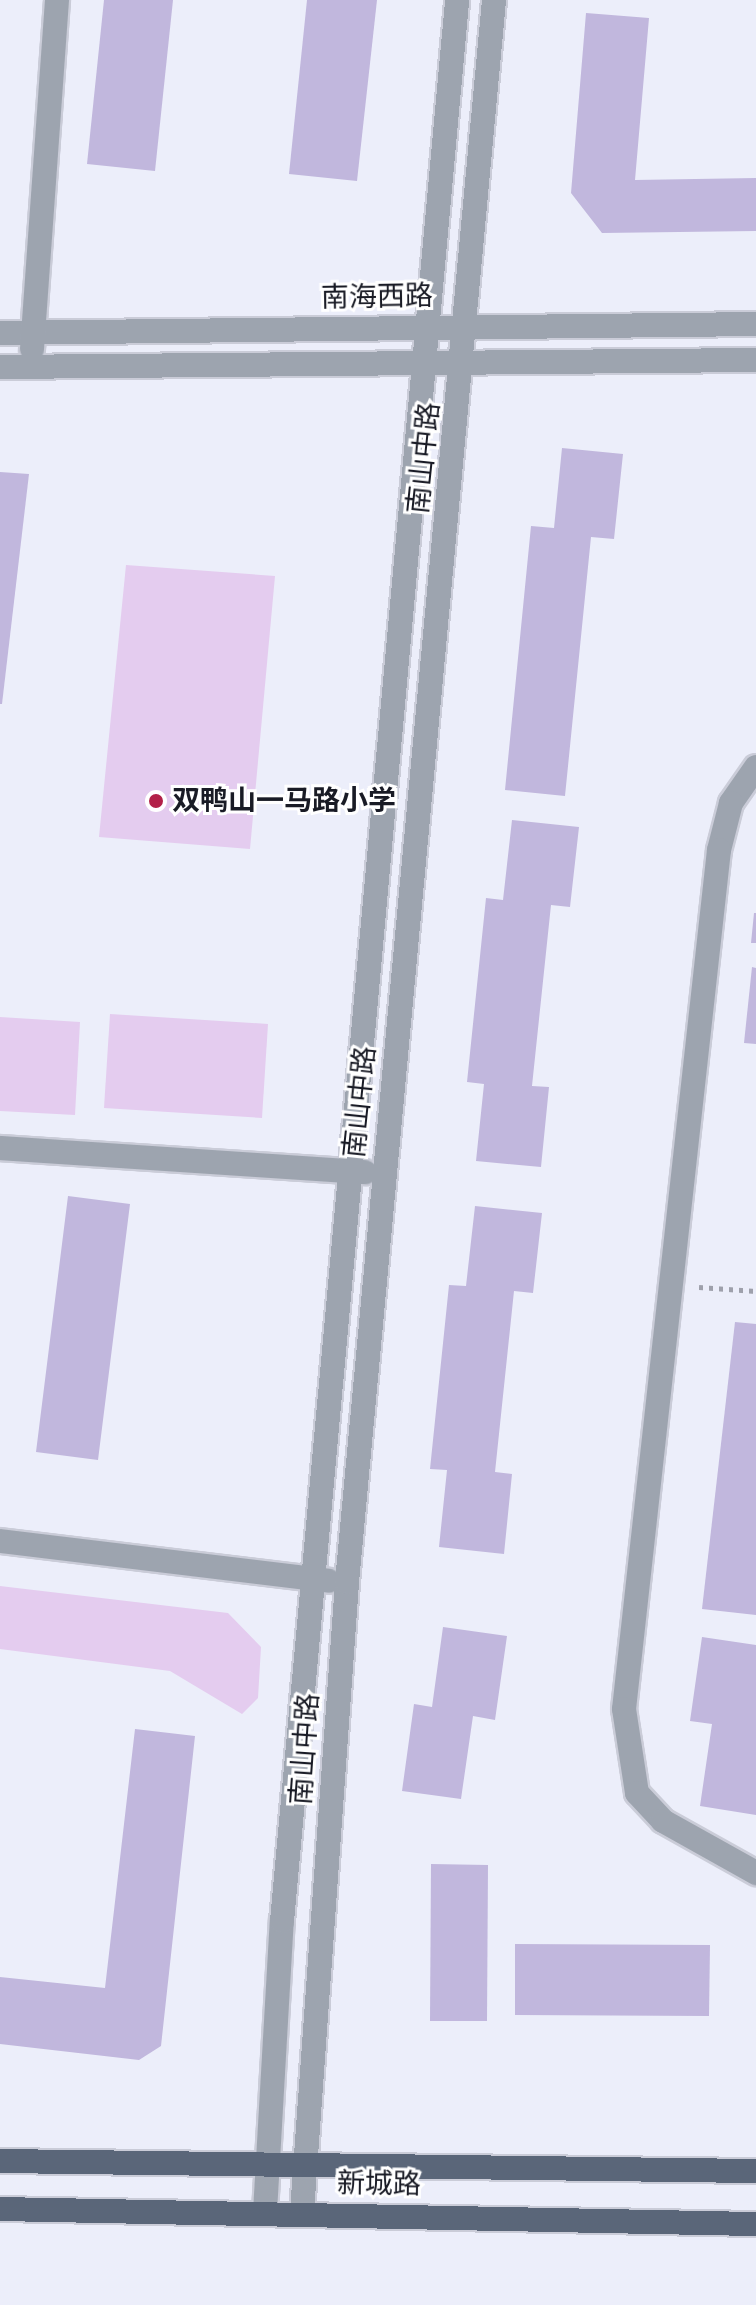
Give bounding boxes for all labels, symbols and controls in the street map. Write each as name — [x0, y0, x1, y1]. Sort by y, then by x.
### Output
street label: 南海西路 — [321, 279, 433, 315]
street label: 南山中路 — [401, 401, 447, 515]
place label: 双鸭山一马路小学 — [172, 784, 396, 818]
marker: 双鸭山一马路小学 — [147, 792, 165, 810]
street label: 南山中路 — [337, 1045, 383, 1159]
street label: 南山中路 — [284, 1692, 326, 1806]
street label: 新城路 — [337, 2166, 421, 2202]

